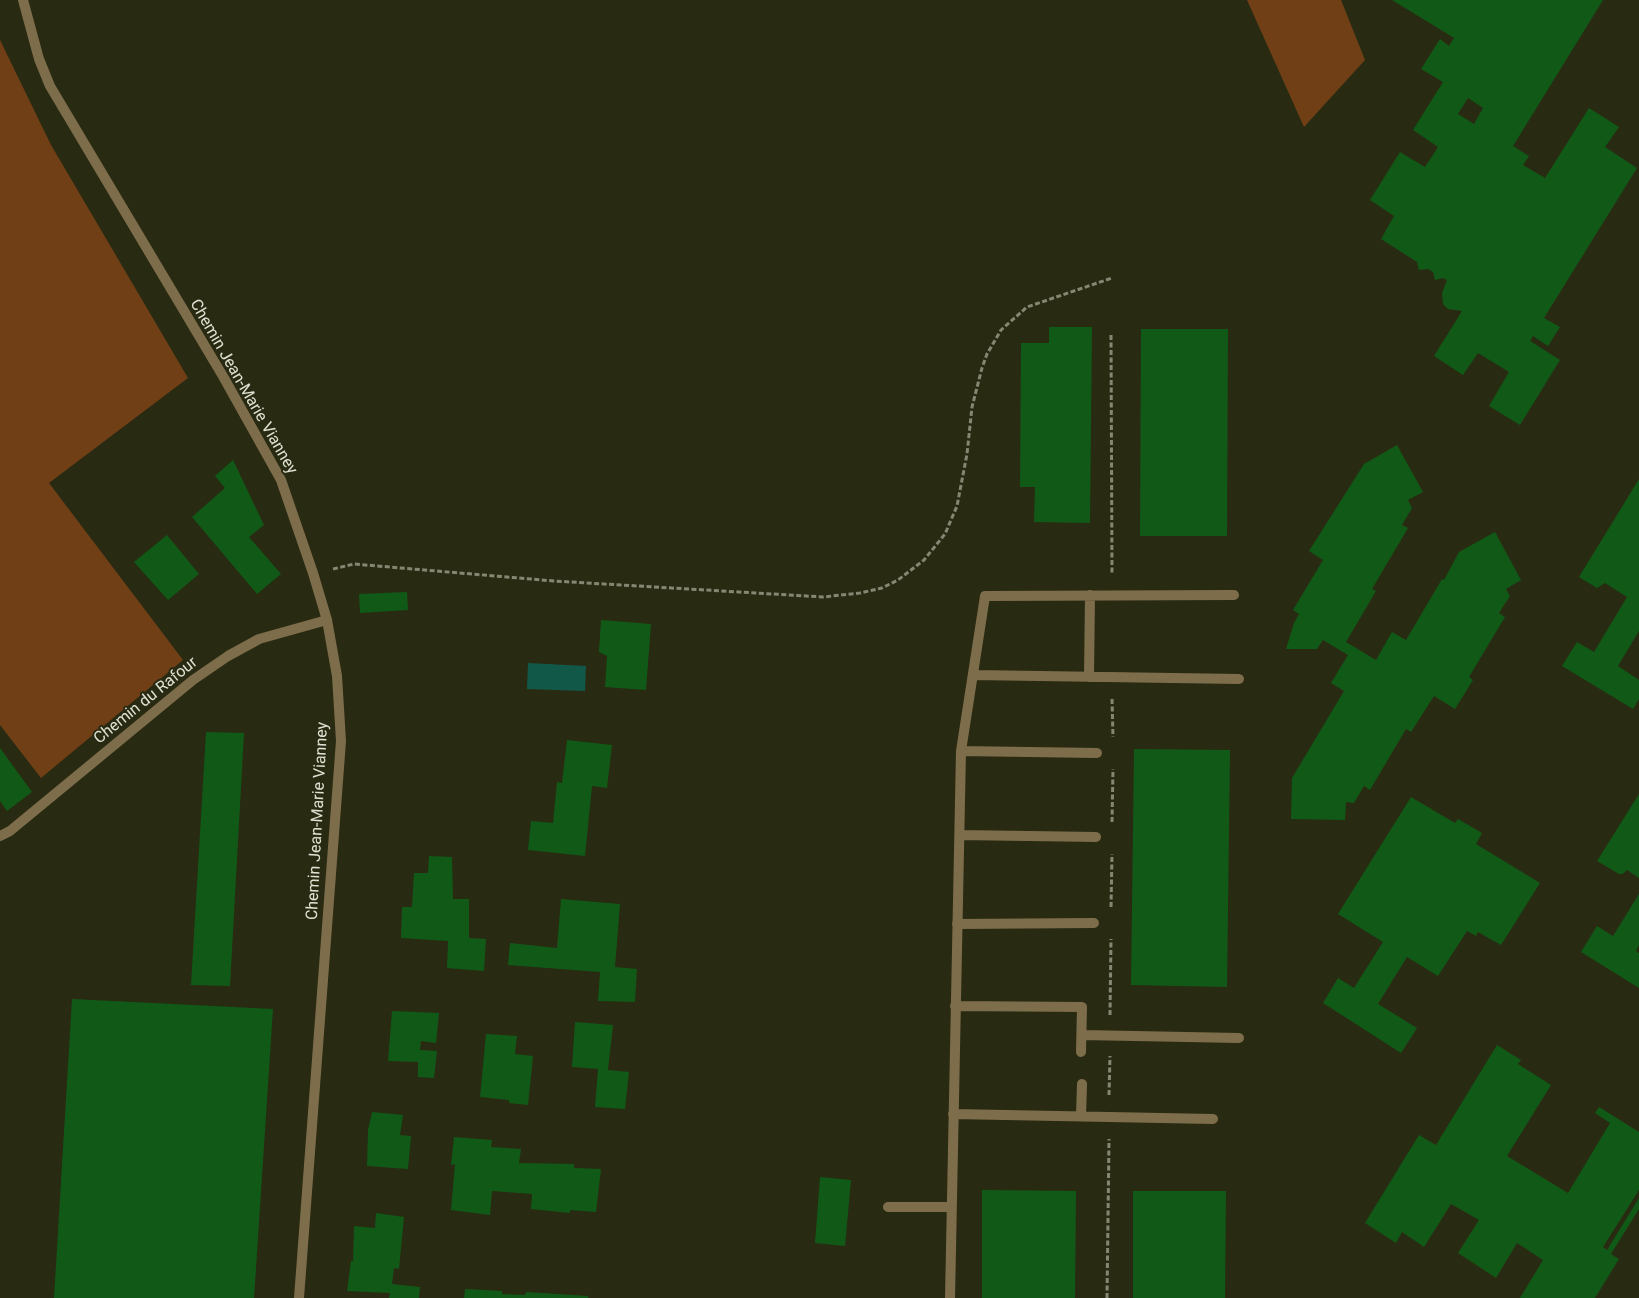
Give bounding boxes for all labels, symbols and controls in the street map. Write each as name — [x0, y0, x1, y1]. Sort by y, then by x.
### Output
street label: Chemin Jean-Marie Vianney — [185, 296, 301, 478]
street label: Chemin du Rafour — [90, 653, 202, 749]
street label: Chemin Jean-Marie Vianney — [303, 721, 333, 921]

